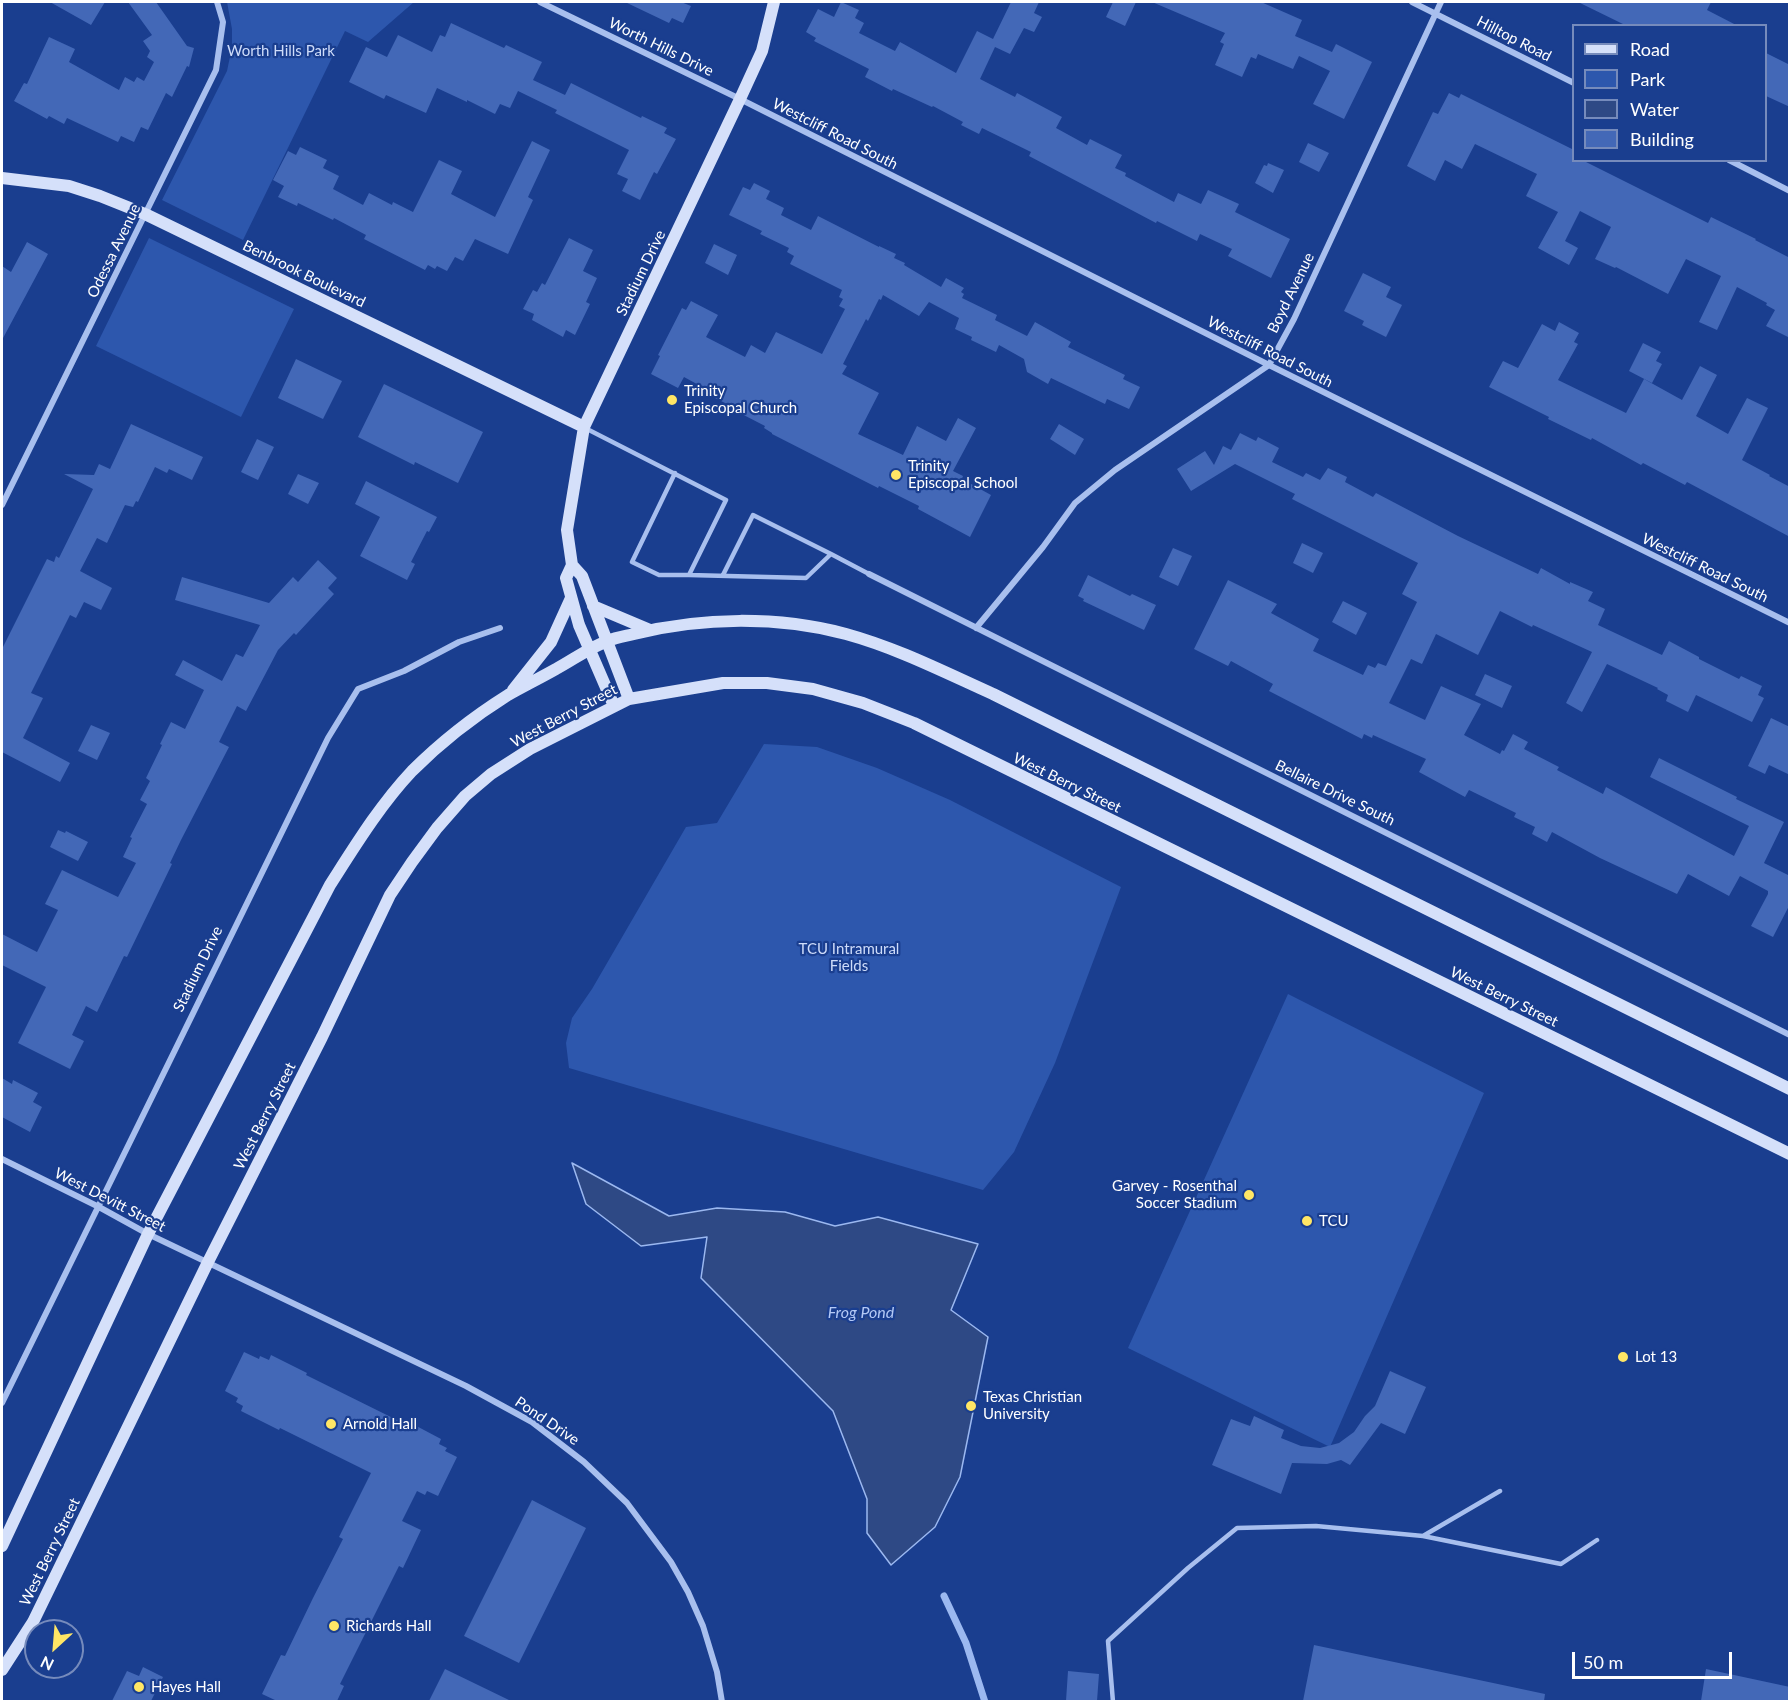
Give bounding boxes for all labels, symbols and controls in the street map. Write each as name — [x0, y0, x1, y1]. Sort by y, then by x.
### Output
street label: Hilltop Road — [1474, 13, 1554, 65]
street label: Worth Hills Drive — [606, 14, 716, 80]
legend — [1572, 24, 1767, 162]
text: Road — [1630, 38, 1670, 60]
park label: Worth Hills Park — [227, 42, 335, 60]
text: Park — [1630, 68, 1665, 90]
street label: Westcliff Road South — [769, 95, 901, 173]
text: Water — [1630, 98, 1679, 120]
text: Building — [1630, 128, 1694, 150]
street label: Odessa Avenue — [84, 201, 144, 301]
street label: Stadium Drive — [613, 227, 669, 319]
street label: Benbrook Boulevard — [240, 236, 368, 312]
street label: Boyd Avenue — [1264, 250, 1318, 336]
street label: Westcliff Road South — [1204, 313, 1336, 391]
place label: Trinity Episcopal Church — [684, 382, 797, 417]
marker: Trinity Episcopal Church — [665, 393, 679, 407]
place label: Trinity Episcopal School — [908, 457, 1018, 492]
marker: Trinity Episcopal School — [889, 468, 903, 482]
street label: Westcliff Road South — [1639, 530, 1771, 606]
street label: West Berry Street — [508, 680, 620, 752]
street label: West Berry Street — [1010, 749, 1124, 817]
street label: Bellaire Drive South — [1272, 756, 1398, 830]
street label: Stadium Drive — [170, 923, 226, 1015]
park label: TCU Intramural Fields — [799, 940, 899, 975]
street label: West Berry Street — [1447, 963, 1561, 1031]
street label: West Berry Street — [230, 1059, 300, 1173]
street label: West Devitt Street — [51, 1164, 169, 1236]
place label: Garvey - Rosenthal Soccer Stadium — [1112, 1177, 1237, 1212]
marker: Garvey - Rosenthal Soccer Stadium — [1242, 1188, 1256, 1202]
place label: TCU — [1319, 1212, 1348, 1230]
marker: TCU — [1300, 1214, 1314, 1228]
water label: Frog Pond — [828, 1303, 894, 1323]
place label: Lot 13 — [1635, 1348, 1677, 1366]
marker: Lot 13 — [1616, 1350, 1630, 1364]
place label: Texas Christian University — [983, 1388, 1082, 1423]
street label: Pond Drive — [512, 1393, 582, 1449]
marker: Texas Christian University — [964, 1399, 978, 1413]
place label: Arnold Hall — [343, 1415, 417, 1433]
marker: Arnold Hall — [324, 1417, 338, 1431]
street label: West Berry Street — [16, 1495, 84, 1609]
place label: Richards Hall — [346, 1617, 432, 1635]
north arrow — [24, 1619, 84, 1679]
marker: Richards Hall — [327, 1619, 341, 1633]
scale bar — [1575, 1640, 1736, 1678]
text: 50 m — [1583, 1651, 1623, 1673]
text: N — [37, 1653, 56, 1675]
place label: Hayes Hall — [151, 1678, 221, 1696]
marker: Hayes Hall — [132, 1680, 146, 1694]

